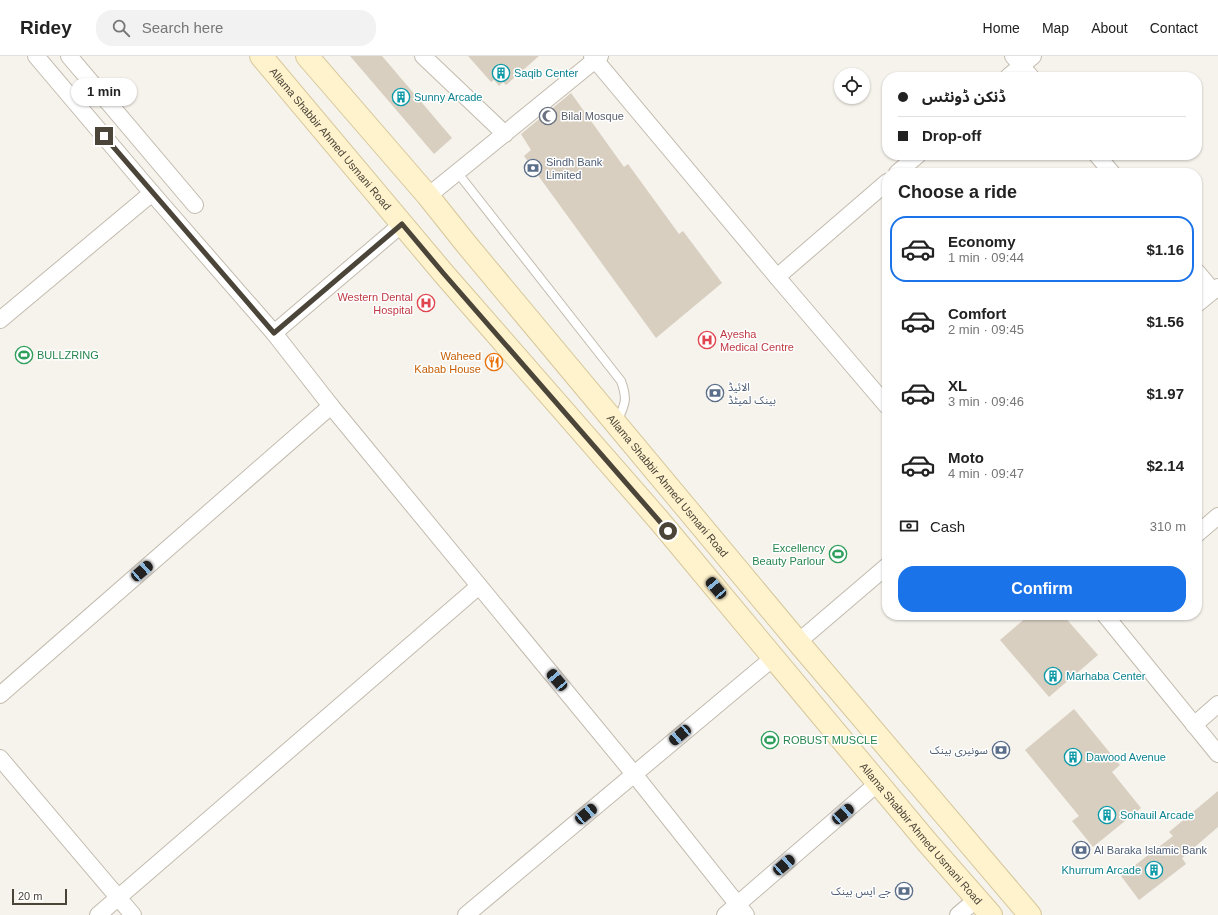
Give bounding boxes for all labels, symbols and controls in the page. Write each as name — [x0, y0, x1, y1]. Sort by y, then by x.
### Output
search box — [96, 10, 376, 46]
text: Ridey — [20, 17, 72, 38]
icon: search — [110, 17, 132, 39]
text: Search here — [142, 19, 223, 36]
text: Home — [983, 20, 1020, 36]
text: Map — [1042, 20, 1069, 36]
text: About — [1091, 20, 1128, 36]
text: Contact — [1150, 20, 1198, 36]
building icon: Saqib Center — [491, 63, 511, 83]
street label: Allama Shabbir Ahmed Usmani Road — [267, 65, 393, 212]
place label: Saqib Center — [514, 67, 579, 79]
map controls — [834, 68, 870, 104]
button: locate — [834, 68, 870, 104]
callout: 1 min — [71, 78, 137, 106]
text: 1 min — [87, 84, 121, 99]
building icon: Sunny Arcade — [391, 87, 411, 107]
text: ڈنکن ڈونٹس — [922, 88, 1006, 105]
place label: Sunny Arcade — [414, 91, 483, 103]
mosque icon: Bilal Mosque — [538, 106, 558, 126]
place label: Bilal Mosque — [561, 110, 624, 122]
route end — [95, 127, 113, 145]
text: Drop-off — [922, 127, 981, 144]
place label: Sindh Bank Limited — [546, 156, 603, 181]
bank icon: Sindh Bank Limited — [523, 158, 543, 178]
text: Choose a ride — [898, 182, 1017, 202]
icon: car — [900, 231, 936, 267]
text: Economy — [948, 233, 1016, 250]
text: $1.16 — [1146, 241, 1184, 258]
text: 1 min · 09:44 — [948, 250, 1024, 265]
place label: Western Dental Hospital — [337, 291, 413, 316]
hospital icon: Western Dental Hospital — [416, 293, 436, 313]
icon: car — [900, 303, 936, 339]
text: Comfort — [948, 305, 1006, 322]
text: $1.56 — [1146, 313, 1184, 330]
text: 2 min · 09:45 — [948, 322, 1024, 337]
place label: Ayesha Medical Centre — [720, 328, 794, 353]
hospital icon: Ayesha Medical Centre — [697, 330, 717, 350]
sports icon: BULLZRING — [14, 345, 34, 365]
place label: BULLZRING — [37, 349, 99, 361]
place label: Waheed Kabab House — [414, 350, 481, 375]
restaurant icon: Waheed Kabab House — [484, 352, 504, 372]
icon: car — [900, 375, 936, 411]
text: XL — [948, 377, 967, 394]
place label: الائیڈ بینک لمیٹڈ — [728, 381, 776, 407]
bank icon: الائیڈ بینک لمیٹڈ — [705, 383, 725, 403]
text: $1.97 — [1146, 385, 1184, 402]
text: 3 min · 09:46 — [948, 394, 1024, 409]
street label: Allama Shabbir Ahmed Usmani Road — [605, 412, 730, 559]
icon: car — [900, 447, 936, 483]
text: Moto — [948, 449, 984, 466]
text: $2.14 — [1146, 457, 1184, 474]
text: 4 min · 09:47 — [948, 466, 1024, 481]
icon: cash — [898, 515, 920, 537]
text: Cash — [930, 518, 965, 535]
text: 310 m — [1150, 519, 1186, 534]
route start — [659, 522, 677, 540]
place label: Excellency Beauty Parlour — [752, 542, 825, 567]
sports icon: Excellency Beauty Parlour — [828, 544, 848, 564]
car — [129, 559, 155, 583]
button: Confirm — [898, 566, 1186, 612]
car — [704, 575, 728, 601]
building icon: Marhaba Center — [1043, 666, 1063, 686]
car — [545, 667, 569, 693]
place label: Marhaba Center — [1066, 670, 1146, 682]
car — [667, 723, 693, 747]
sports icon: ROBUST MUSCLE — [760, 730, 780, 750]
place label: ROBUST MUSCLE — [783, 734, 878, 746]
bank icon: سونیری بینک — [991, 740, 1011, 760]
place label: سونیری بینک — [930, 744, 988, 757]
building icon: Dawood Avenue — [1063, 747, 1083, 767]
place label: Dawood Avenue — [1086, 751, 1166, 763]
street label: Allama Shabbir Ahmed Usmani Road — [858, 760, 985, 907]
car — [573, 802, 599, 826]
car — [830, 802, 856, 826]
building icon: Sohauil Arcade — [1097, 805, 1117, 825]
place label: Sohauil Arcade — [1120, 809, 1194, 821]
bank icon: Al Baraka Islamic Bank — [1071, 840, 1091, 860]
place label: Al Baraka Islamic Bank — [1094, 844, 1208, 856]
car — [771, 853, 797, 877]
building icon: Khurrum Arcade — [1144, 860, 1164, 880]
place label: Khurrum Arcade — [1062, 864, 1141, 876]
bank icon: جے ایس بینک — [894, 881, 914, 901]
place label: جے ایس بینک — [831, 885, 892, 898]
scale bar — [12, 887, 67, 906]
text: 20 m — [18, 890, 42, 902]

